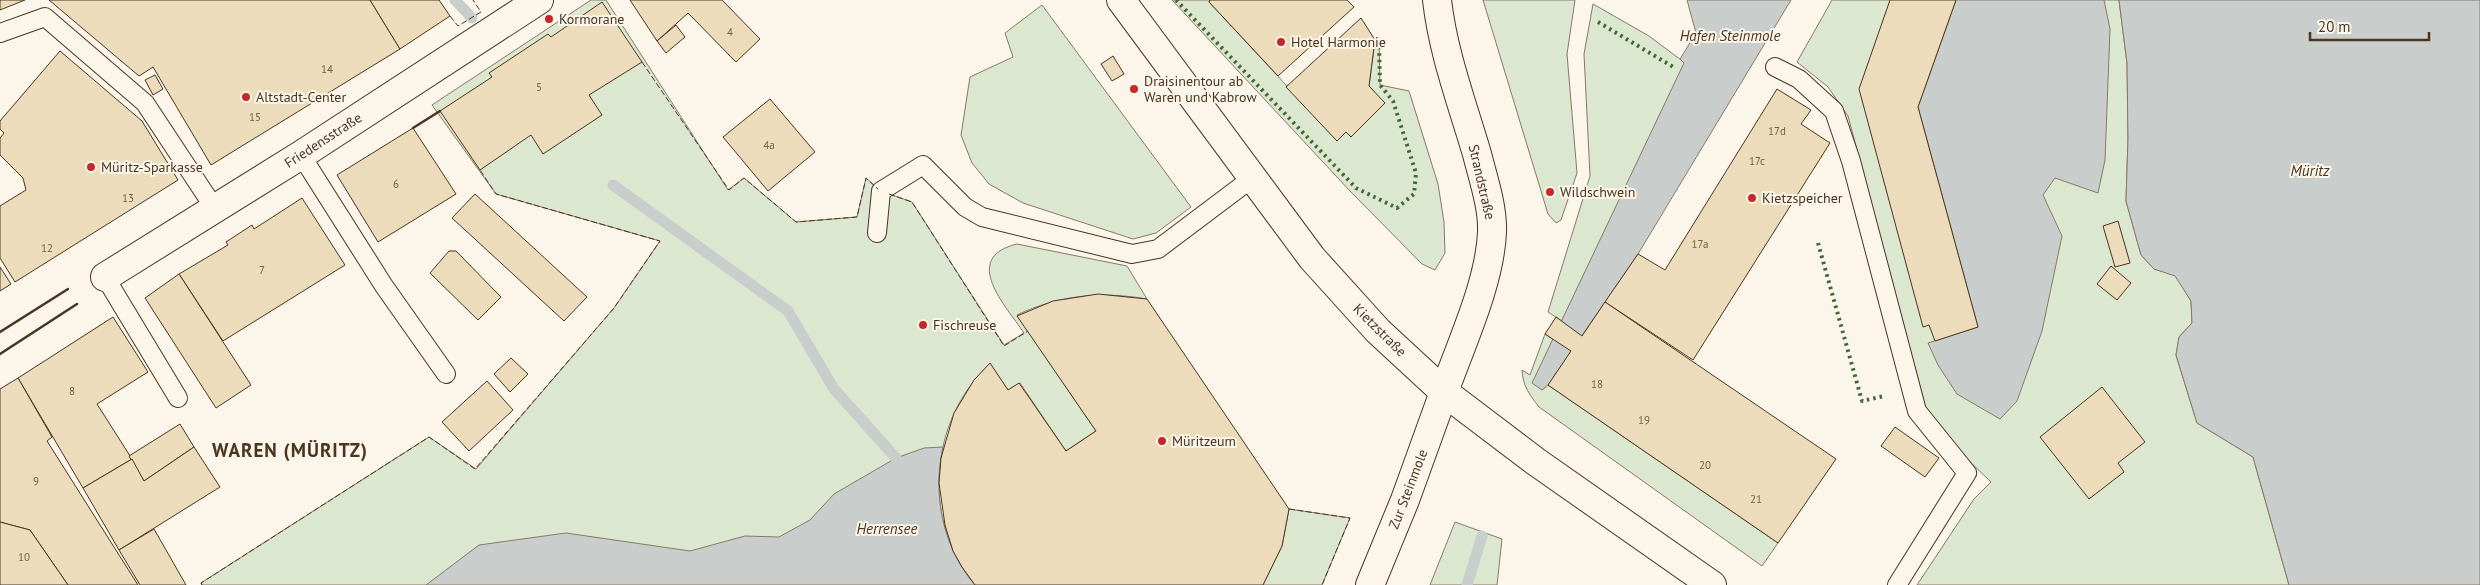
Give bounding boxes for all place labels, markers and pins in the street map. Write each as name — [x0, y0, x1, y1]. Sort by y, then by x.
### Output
place label: Kormorane — [559, 10, 624, 28]
marker: Kormorane — [543, 13, 555, 25]
place label: Hotel Harmonie — [1291, 33, 1386, 51]
marker: Hotel Harmonie — [1275, 36, 1287, 48]
place label: Draisinentour ab Waren und Kabrow — [1144, 72, 1257, 106]
marker: Draisinentour ab Waren und Kabrow — [1128, 83, 1140, 95]
place label: Altstadt-Center — [256, 88, 346, 106]
marker: Altstadt-Center — [240, 91, 252, 103]
place label: Müritz-Sparkasse — [101, 158, 203, 176]
marker: Müritz-Sparkasse — [85, 161, 97, 173]
place label: Wildschwein — [1560, 183, 1636, 201]
marker: Wildschwein — [1544, 186, 1556, 198]
place label: Kietzspeicher — [1762, 189, 1843, 207]
marker: Kietzspeicher — [1746, 192, 1758, 204]
place label: Fischreuse — [933, 316, 996, 334]
marker: Fischreuse — [917, 319, 929, 331]
place label: Müritzeum — [1172, 432, 1236, 450]
marker: Müritzeum — [1156, 435, 1168, 447]

